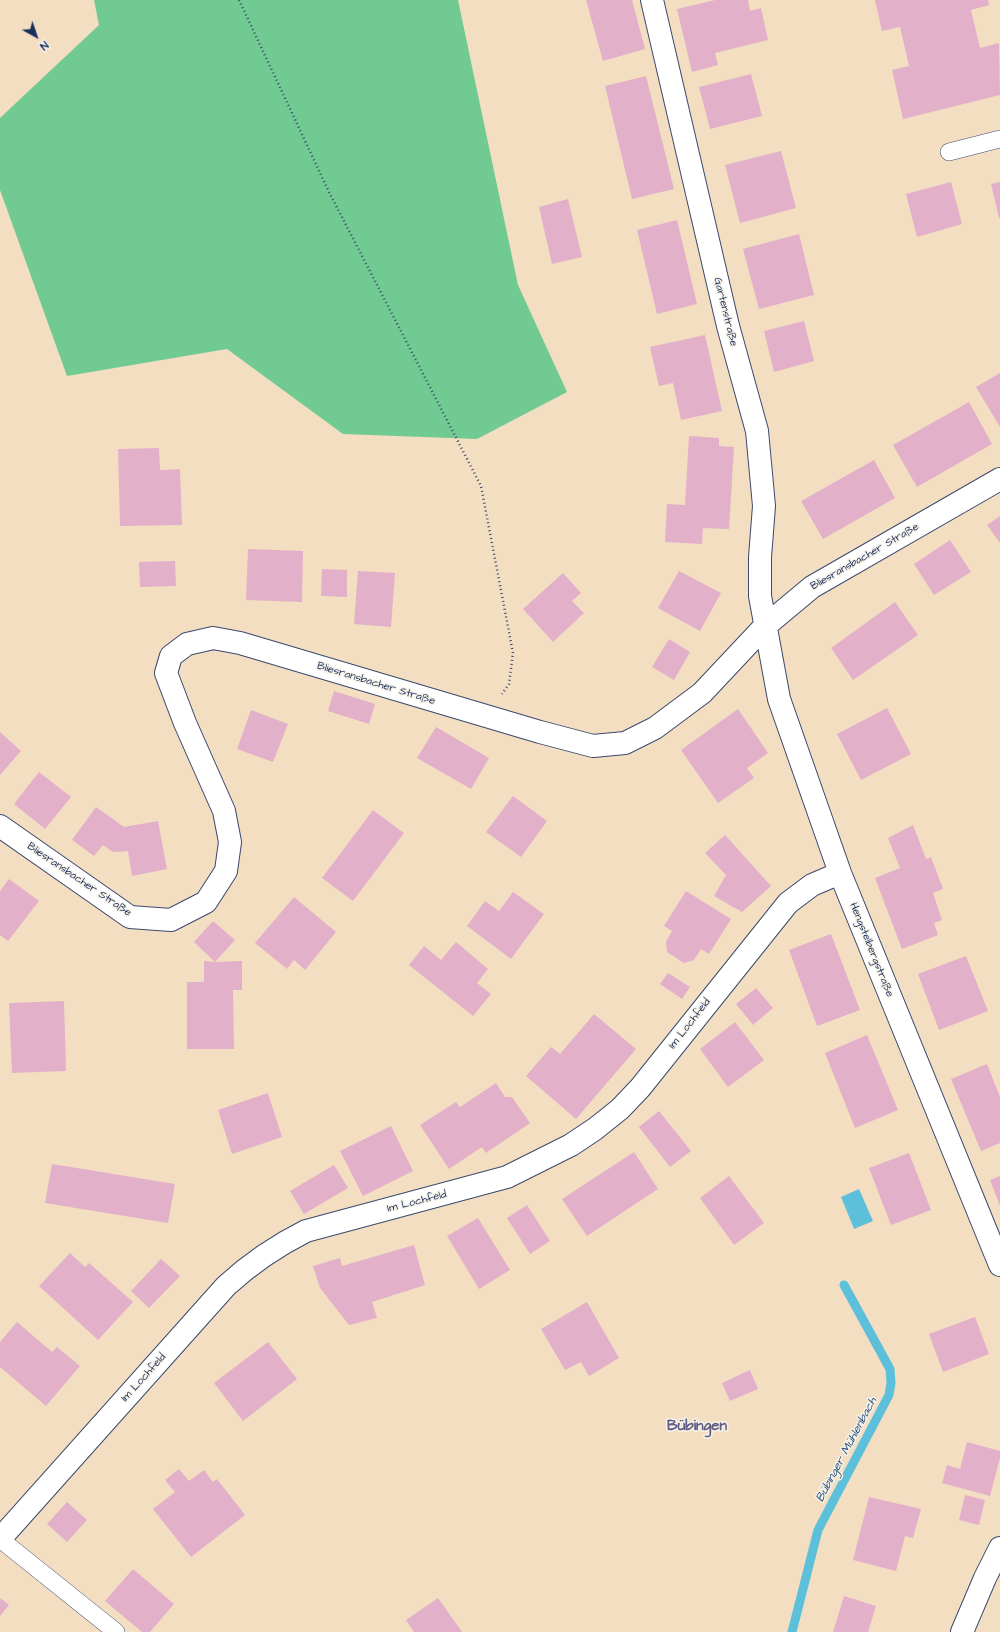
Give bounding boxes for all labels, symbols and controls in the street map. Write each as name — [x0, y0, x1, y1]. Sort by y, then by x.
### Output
north arrow — [16, 16, 56, 56]
text: N — [37, 38, 52, 54]
street label: Gartenstraße — [710, 276, 740, 348]
street label: Bliesransbacher Straße — [808, 521, 922, 593]
street label: Bliesransbacher Straße — [315, 660, 437, 708]
street label: Bliesransbacher Straße — [24, 840, 134, 920]
street label: Hengstelbergstraße — [846, 901, 896, 999]
street label: Im Lochfeld — [666, 996, 714, 1052]
street label: Im Lochfeld — [386, 1188, 448, 1216]
street label: Im Lochfeld — [119, 1351, 169, 1405]
water label: Bübinger Mühlenbach — [813, 1395, 881, 1505]
district label: Bübingen — [667, 1418, 727, 1436]

